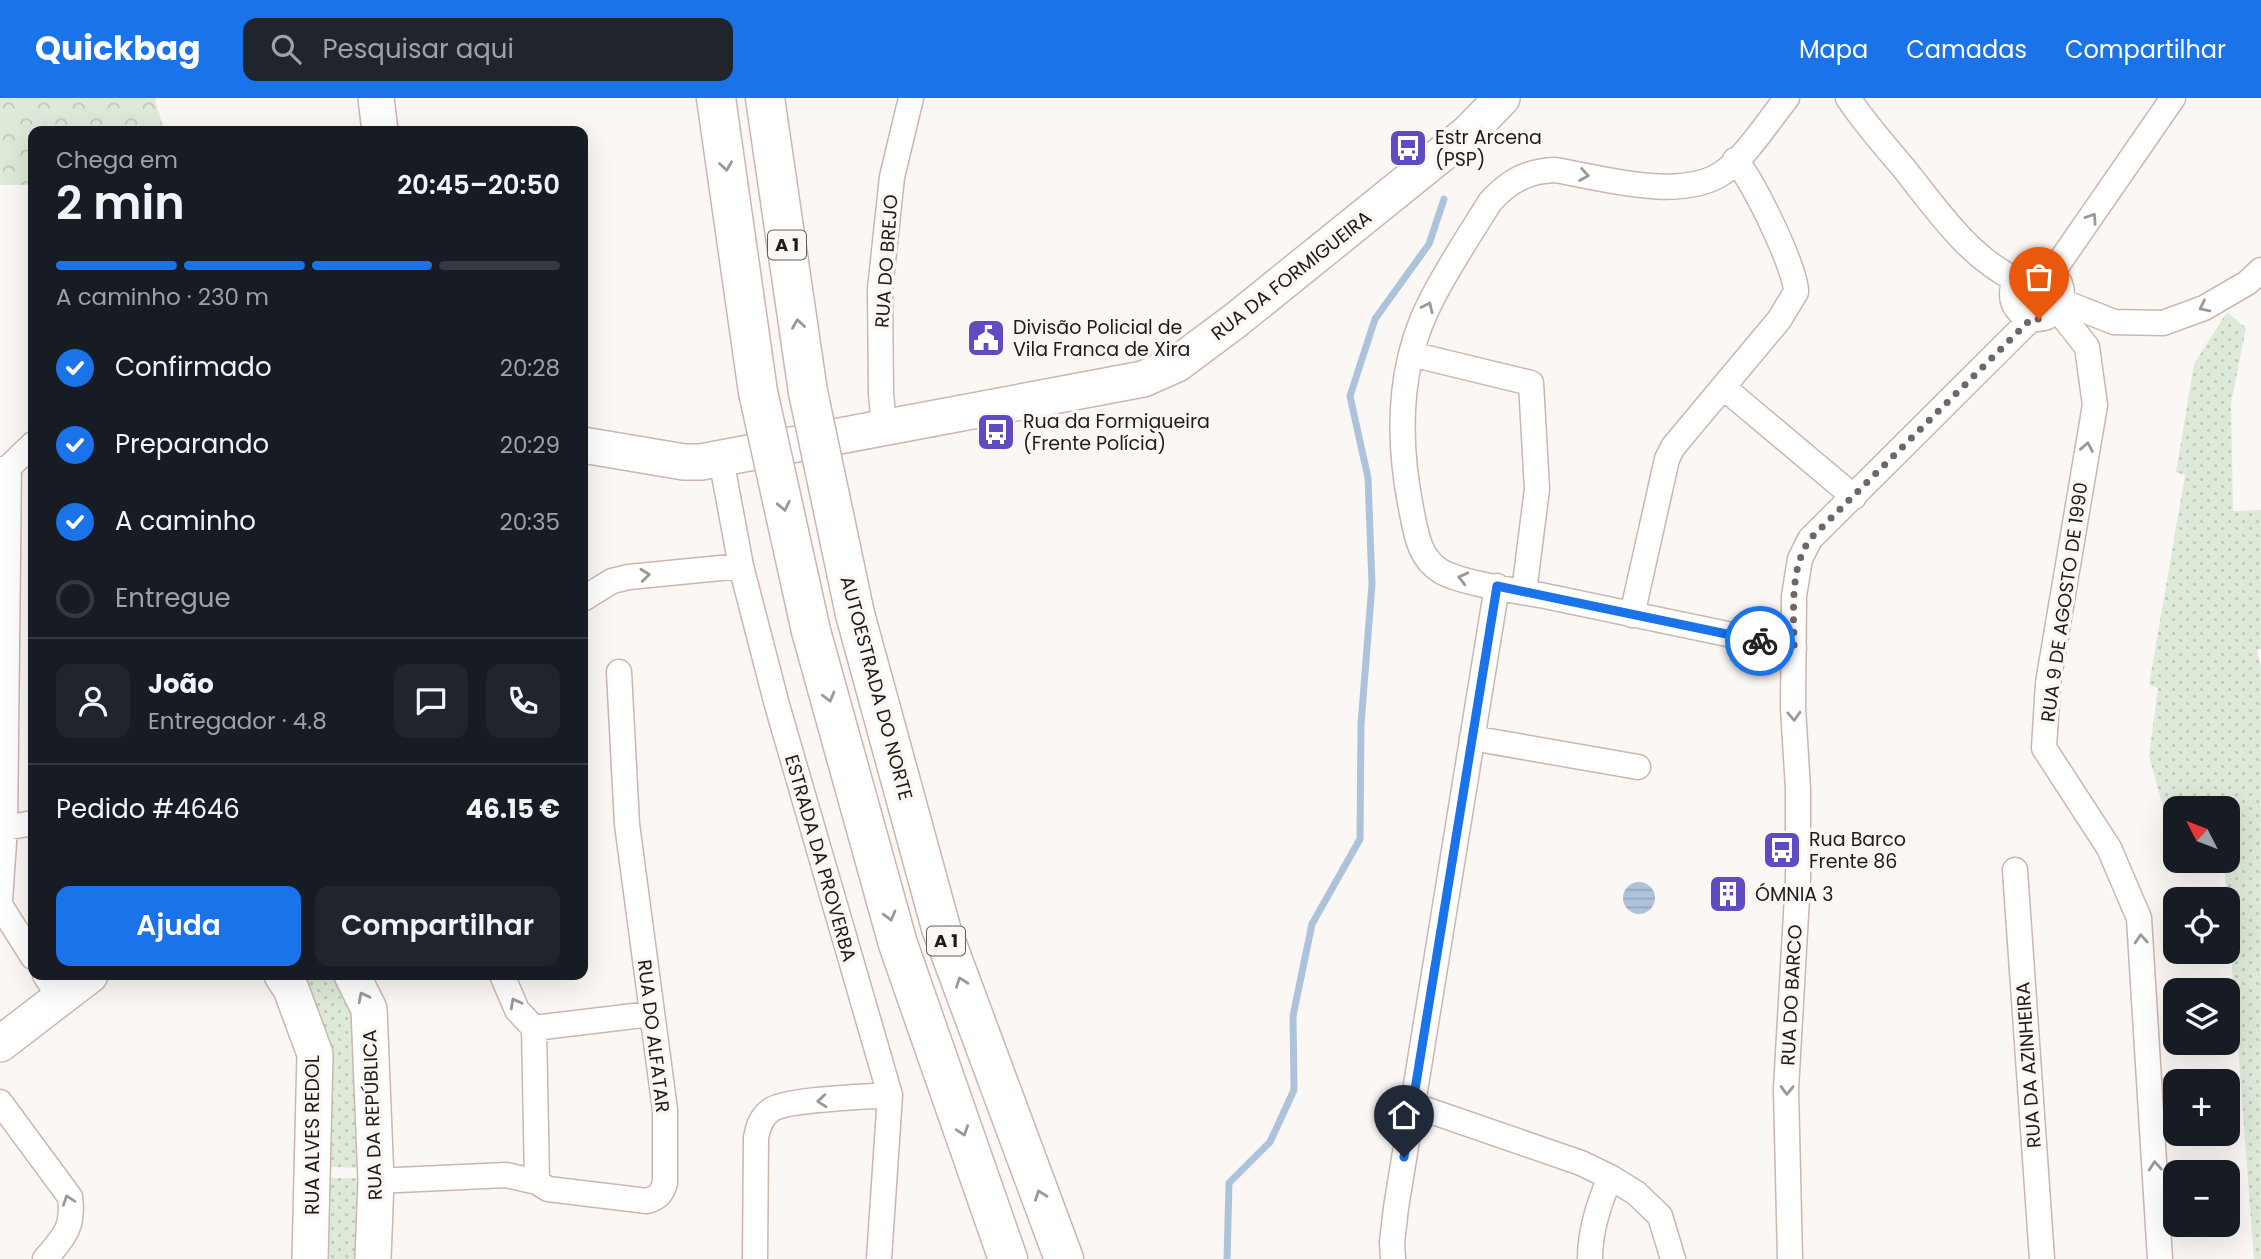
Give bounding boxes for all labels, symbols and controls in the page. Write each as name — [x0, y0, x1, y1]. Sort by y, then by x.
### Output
search box — [243, 18, 733, 81]
text: Quickbag — [35, 25, 201, 72]
icon: search — [267, 30, 305, 68]
text: Pesquisar aqui — [323, 31, 514, 67]
text: Mapa — [1799, 33, 1868, 66]
text: Camadas — [1906, 33, 2027, 66]
text: Compartilhar — [2065, 33, 2226, 66]
place label: Estr Arcena (PSP) — [1435, 124, 1542, 173]
bus stop icon: Estr Arcena (PSP) — [1387, 127, 1429, 169]
text: Chega em — [56, 144, 178, 176]
one-way arrow — [718, 160, 733, 171]
text: 20:45–20:50 — [397, 167, 560, 203]
one-way arrow — [1578, 167, 1590, 182]
text: 2 min — [56, 171, 185, 235]
street label: RUA DO BREJO — [868, 193, 905, 329]
street label: RUA DA FORMIGUEIRA — [1205, 204, 1377, 347]
one-way arrow — [2084, 213, 2096, 226]
road number: A 1 — [768, 230, 806, 260]
pin — [2009, 247, 2069, 319]
icon: bag — [2020, 258, 2058, 296]
text: A caminho · 230 m — [56, 281, 269, 313]
one-way arrow — [2199, 298, 2211, 312]
one-way arrow — [1420, 302, 1434, 315]
place label: Divisão Policial de Vila Franca de Xira — [1013, 314, 1190, 363]
public building icon: Divisão Policial de Vila Franca de Xira — [965, 317, 1007, 359]
one-way arrow — [791, 318, 806, 330]
icon: check — [56, 349, 94, 387]
text: Confirmado — [115, 349, 272, 385]
text: 20:28 — [500, 352, 560, 384]
place label: Rua da Formigueira (Frente Polícia) — [1023, 408, 1210, 457]
bus stop icon: Rua da Formigueira (Frente Polícia) — [975, 411, 1017, 453]
icon: check — [56, 426, 94, 464]
text: Preparando — [115, 426, 269, 462]
text: 20:29 — [500, 429, 560, 461]
one-way arrow — [2079, 441, 2094, 453]
street label: RUA 9 DE AGOSTO DE 1990 — [2034, 481, 2095, 724]
one-way arrow — [775, 500, 790, 512]
icon: check — [56, 503, 94, 541]
text: A caminho — [115, 503, 256, 539]
text: 20:35 — [499, 506, 560, 538]
one-way arrow — [640, 568, 651, 583]
one-way arrow — [1457, 572, 1469, 586]
street label: AUTOESTRADA DO NORTE — [834, 573, 919, 803]
text: Entregue — [115, 580, 231, 616]
courier — [1725, 606, 1795, 676]
icon: bike — [1741, 622, 1779, 660]
button: person — [56, 664, 130, 738]
button: chat — [394, 664, 468, 738]
button: phone — [486, 664, 560, 738]
text: João — [148, 666, 214, 702]
one-way arrow — [821, 690, 836, 702]
text: Entregador · 4.8 — [148, 705, 327, 737]
one-way arrow — [1786, 711, 1801, 722]
street label: ESTRADA DA PROVERBA — [778, 751, 863, 965]
text: Pedido #4646 — [56, 791, 240, 827]
text: 46.15 € — [466, 791, 560, 827]
north arrow — [2163, 796, 2240, 873]
map controls — [2163, 796, 2240, 1237]
place label: Rua Barco Frente 86 — [1809, 826, 1906, 875]
bus stop icon: Rua Barco Frente 86 — [1761, 829, 1803, 871]
building icon: ÓMNIA 3 — [1707, 873, 1749, 915]
place label: ÓMNIA 3 — [1755, 881, 1833, 908]
button: Ajuda — [56, 886, 301, 966]
button: Compartilhar — [315, 886, 560, 966]
button: locate — [2163, 887, 2240, 964]
one-way arrow — [882, 910, 896, 922]
street label: RUA DO BARCO — [1774, 924, 1809, 1066]
road number: A 1 — [927, 926, 965, 956]
one-way arrow — [2133, 934, 2148, 945]
street label: RUA DO ALFATAR — [631, 958, 676, 1114]
one-way arrow — [956, 976, 970, 988]
button: layers — [2163, 978, 2240, 1055]
street label: RUA DA AZINHEIRA — [2009, 981, 2048, 1149]
one-way arrow — [358, 991, 371, 1004]
one-way arrow — [510, 998, 524, 1010]
street label: RUA DA REPÚBLICA — [356, 1029, 389, 1201]
street label: RUA ALVES REDOL — [299, 1055, 326, 1215]
button: + — [2163, 1069, 2240, 1146]
pin — [1374, 1085, 1434, 1157]
one-way arrow — [1779, 1086, 1795, 1096]
one-way arrow — [816, 1093, 827, 1108]
icon: home — [1385, 1096, 1423, 1134]
one-way arrow — [955, 1125, 969, 1137]
button: − — [2163, 1160, 2240, 1237]
one-way arrow — [2147, 1161, 2162, 1172]
one-way arrow — [1035, 1190, 1049, 1202]
one-way arrow — [62, 1195, 76, 1207]

